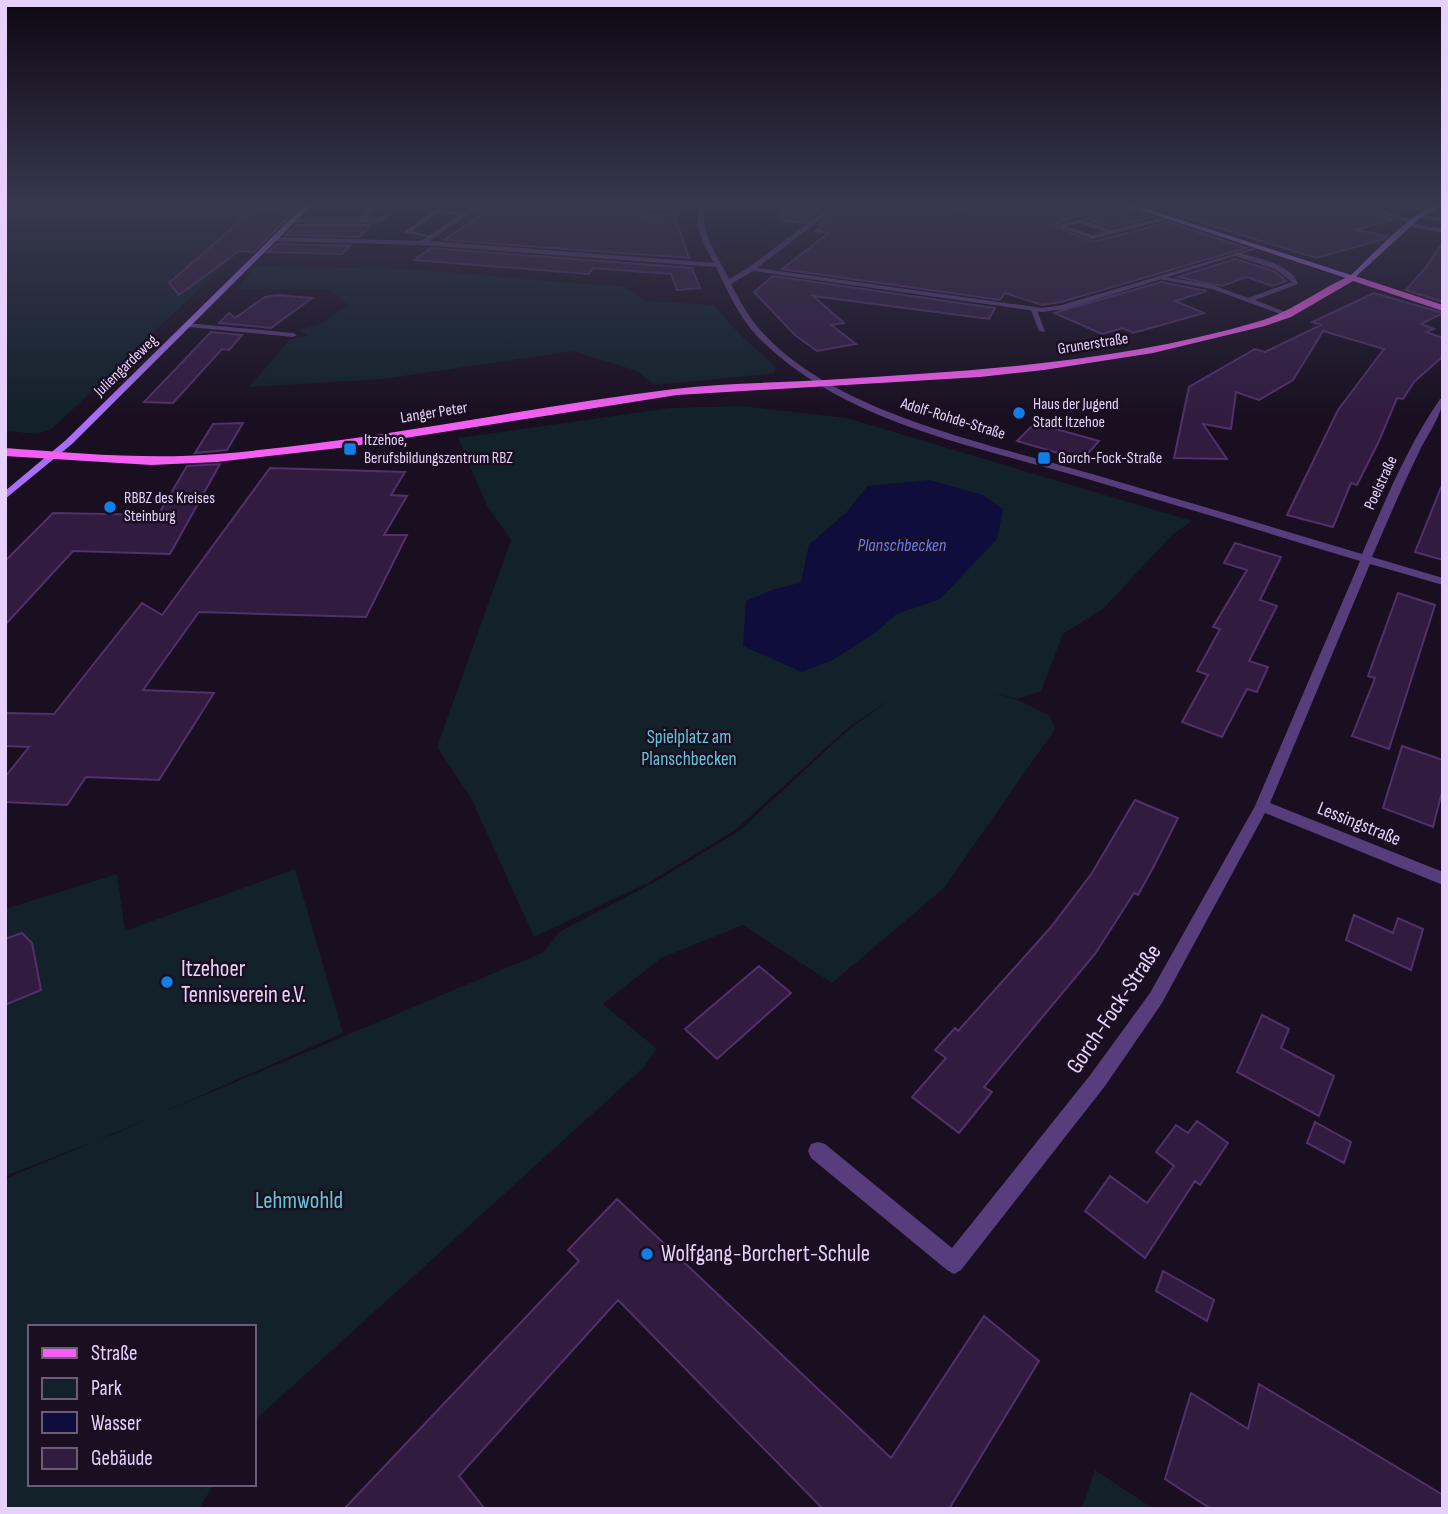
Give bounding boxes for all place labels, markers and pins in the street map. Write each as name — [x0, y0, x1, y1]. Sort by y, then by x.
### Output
place label: Haus der Jugend Stadt Itzehoe — [1033, 395, 1119, 432]
marker: Haus der Jugend Stadt Itzehoe — [1011, 405, 1027, 421]
place label: Itzehoe, Berufsbildungszentrum RBZ — [364, 431, 513, 468]
marker: Itzehoe, Berufsbildungszentrum RBZ — [342, 441, 358, 457]
place label: Gorch-Fock-Straße — [1058, 449, 1162, 468]
marker: Gorch-Fock-Straße — [1036, 450, 1052, 466]
place label: RBBZ des Kreises Steinburg — [124, 489, 215, 526]
marker: RBBZ des Kreises Steinburg — [102, 499, 118, 515]
place label: Itzehoer Tennisverein e.V. — [181, 955, 306, 1009]
marker: Itzehoer Tennisverein e.V. — [159, 974, 175, 990]
place label: Wolfgang-Borchert-Schule — [661, 1240, 870, 1268]
marker: Wolfgang-Borchert-Schule — [639, 1246, 655, 1262]

